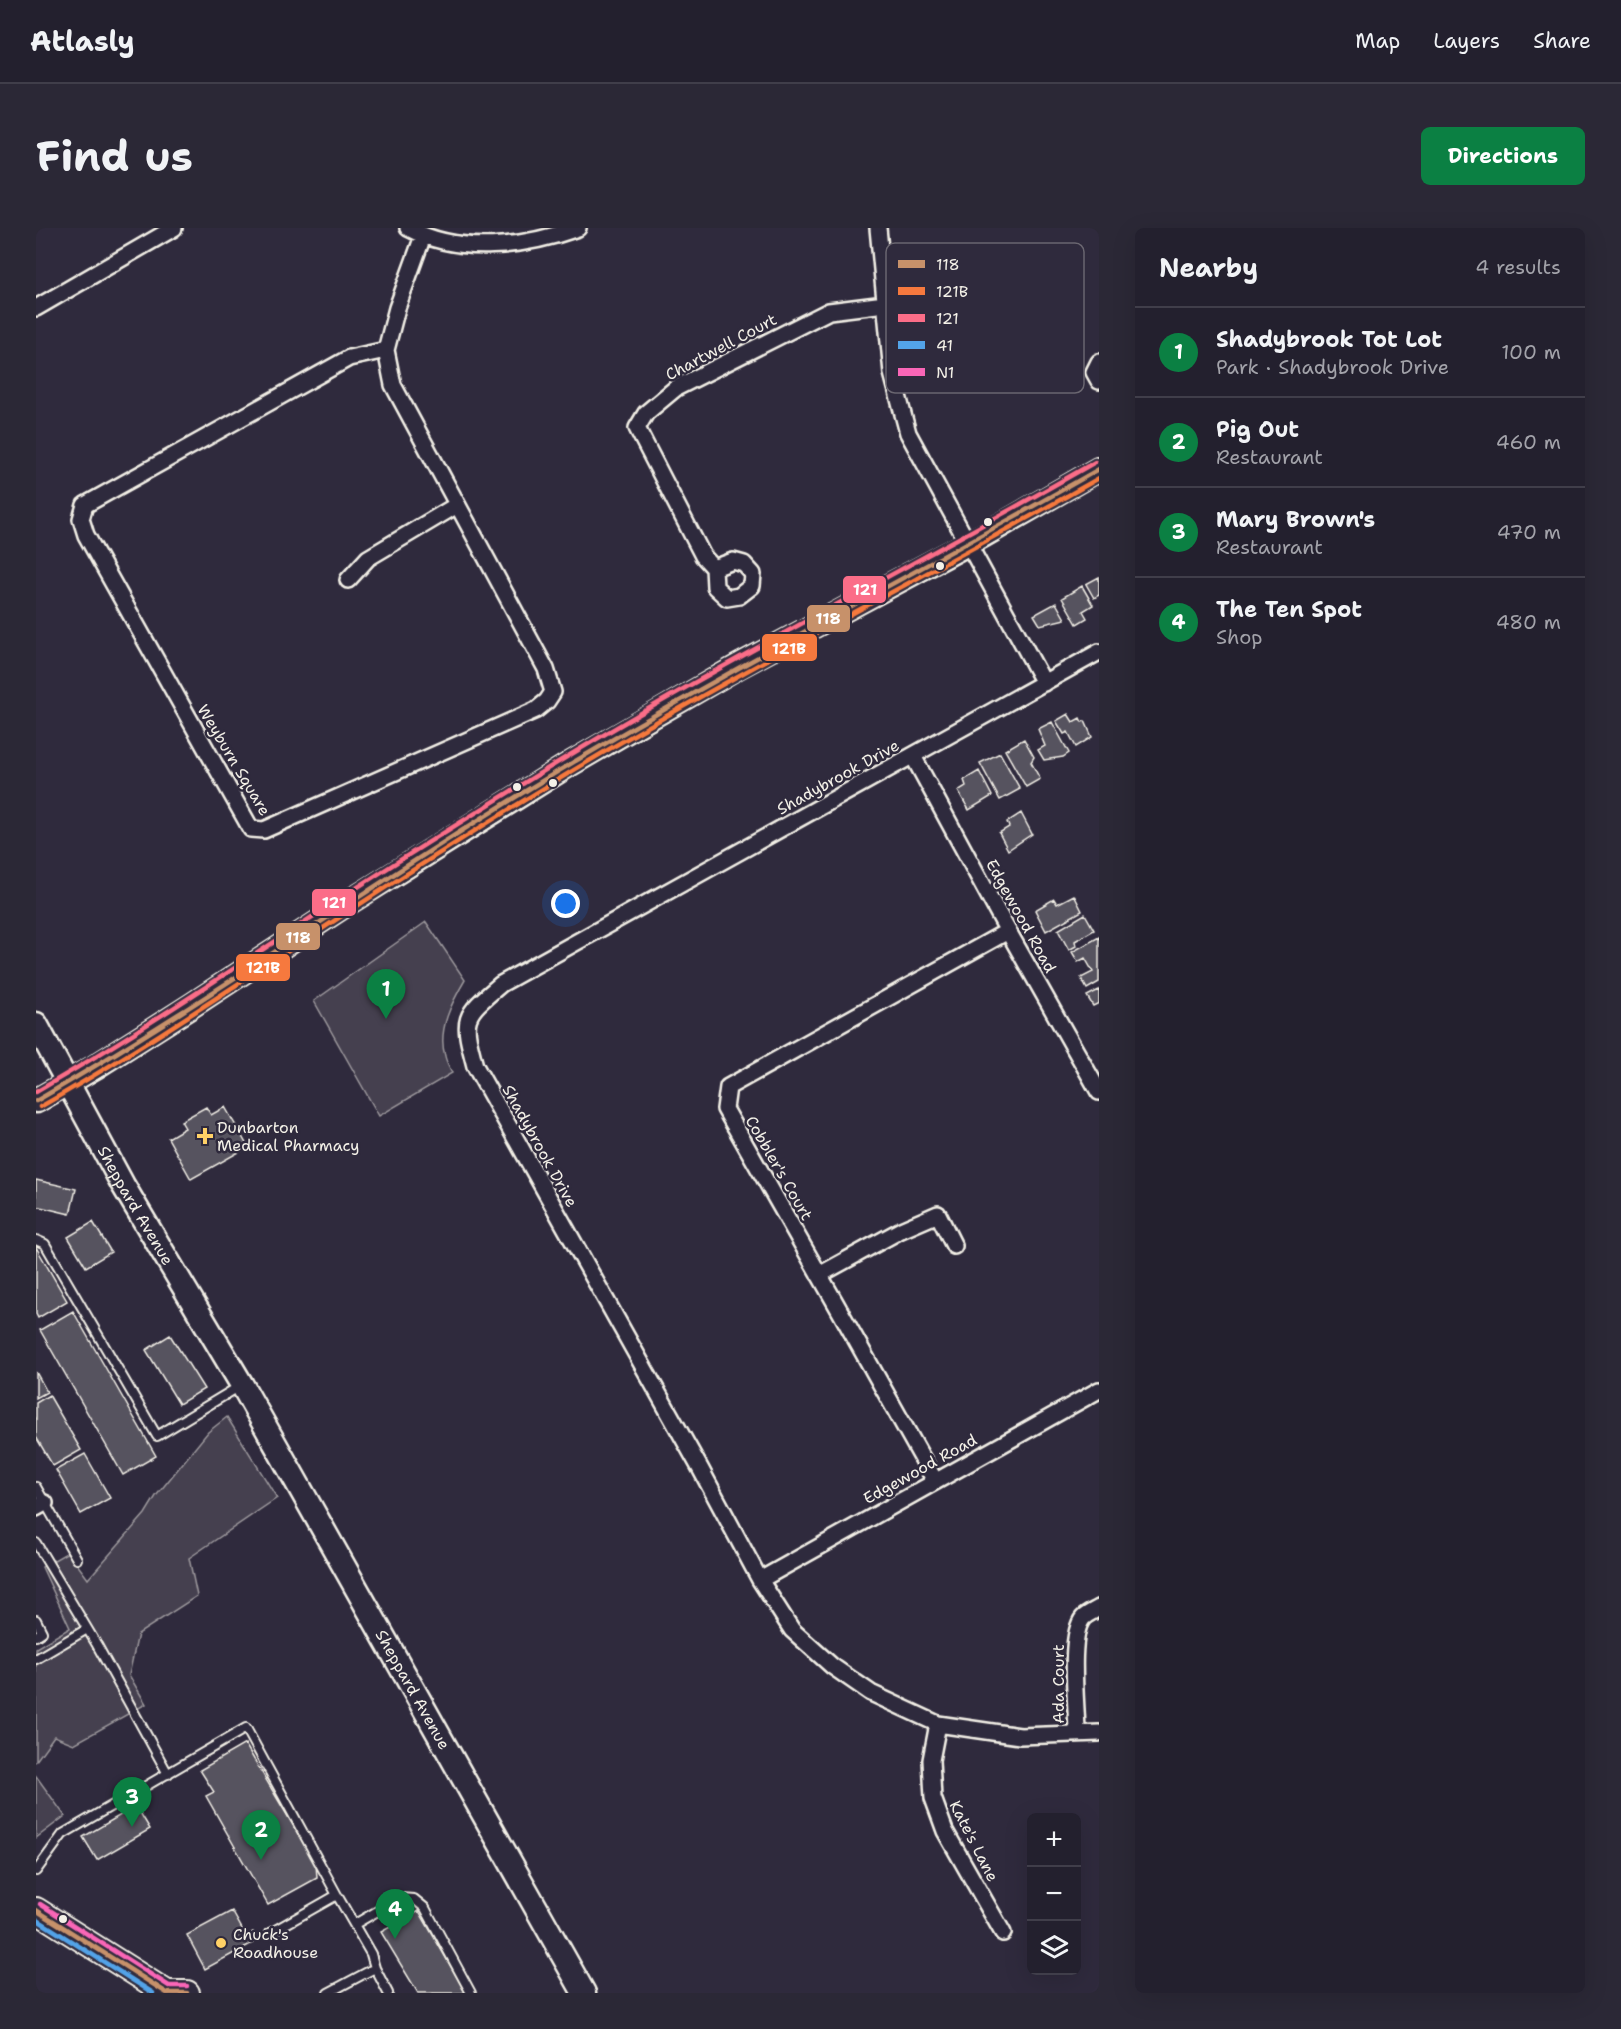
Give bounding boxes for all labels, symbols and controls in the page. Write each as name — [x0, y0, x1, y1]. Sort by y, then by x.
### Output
text: Atlasly — [30, 22, 135, 60]
text: Map — [1355, 27, 1400, 55]
text: Layers — [1433, 27, 1500, 55]
text: Share — [1533, 27, 1591, 55]
button: Directions — [1421, 127, 1585, 185]
text: Find us — [36, 128, 193, 184]
legend — [886, 243, 1084, 393]
text: Nearby — [1159, 250, 1258, 285]
text: 118 — [936, 254, 960, 275]
text: 4 results — [1475, 254, 1561, 280]
text: 121B — [936, 281, 968, 302]
text: 121 — [936, 308, 959, 329]
street label: Chartwell Court — [662, 309, 780, 385]
text: Shadybrook Tot Lot — [1216, 325, 1442, 354]
text: 41 — [936, 335, 953, 356]
text: 1 — [1174, 339, 1183, 365]
text: 100 m — [1501, 339, 1561, 365]
text: Park · Shadybrook Drive — [1216, 354, 1449, 380]
text: N1 — [936, 362, 955, 383]
text: Pig Out — [1216, 415, 1299, 444]
text: 2 — [1172, 429, 1186, 455]
text: 460 m — [1496, 429, 1561, 455]
text: Restaurant — [1216, 444, 1323, 470]
text: Mary Brown's — [1216, 505, 1375, 534]
unlabelled marker — [982, 516, 994, 528]
text: 3 — [1172, 519, 1186, 545]
text: 470 m — [1497, 519, 1561, 545]
text: Restaurant — [1216, 534, 1323, 560]
unlabelled marker — [934, 560, 946, 572]
line badge: 121 — [842, 575, 887, 604]
text: 121 — [853, 579, 877, 600]
text: The Ten Spot — [1216, 595, 1362, 624]
line badge: 118 — [806, 604, 851, 633]
text: 118 — [815, 608, 841, 629]
text: 4 — [1172, 609, 1186, 635]
text: 480 m — [1496, 609, 1561, 635]
text: Shop — [1216, 624, 1263, 650]
line badge: 121B — [761, 633, 818, 662]
text: 121B — [772, 638, 806, 659]
street label: Weyburn Square — [193, 701, 275, 819]
street label: Shadybrook Drive — [773, 735, 903, 819]
unlabelled marker — [547, 777, 559, 789]
unlabelled marker — [511, 781, 523, 793]
street label: Edgewood Road — [981, 855, 1061, 977]
line badge: 121 — [311, 888, 357, 917]
your location — [551, 889, 580, 918]
text: 121 — [322, 892, 346, 913]
line badge: 118 — [275, 922, 321, 951]
text: 118 — [285, 927, 311, 948]
line badge: 121B — [235, 953, 291, 982]
text: 121B — [246, 957, 280, 978]
pin: 1 — [366, 970, 406, 1019]
street label: Shadybrook Drive — [498, 1081, 582, 1211]
street label: Cobbler's Court — [741, 1112, 817, 1224]
place label: Dunbarton Medical Pharmacy — [217, 1117, 359, 1156]
marker: Dunbarton Medical Pharmacy — [198, 1129, 212, 1143]
street label: Sheppard Avenue — [93, 1142, 179, 1269]
street label: Edgewood Road — [859, 1429, 981, 1509]
street label: Sheppard Avenue — [371, 1626, 455, 1753]
street label: Ada Court — [1048, 1644, 1069, 1724]
pin: 3 — [112, 1778, 152, 1827]
street label: Kate's Lane — [945, 1797, 1003, 1885]
pin: 2 — [242, 1810, 280, 1860]
map controls — [1027, 1813, 1081, 1975]
button: + — [1027, 1813, 1081, 1867]
button: − — [1027, 1867, 1081, 1921]
pin: 4 — [376, 1890, 414, 1939]
unlabelled marker — [57, 1913, 69, 1925]
button: layers — [1027, 1921, 1081, 1975]
place label: Chuck's Roadhouse — [233, 1924, 318, 1963]
marker: Chuck's Roadhouse — [214, 1936, 228, 1950]

